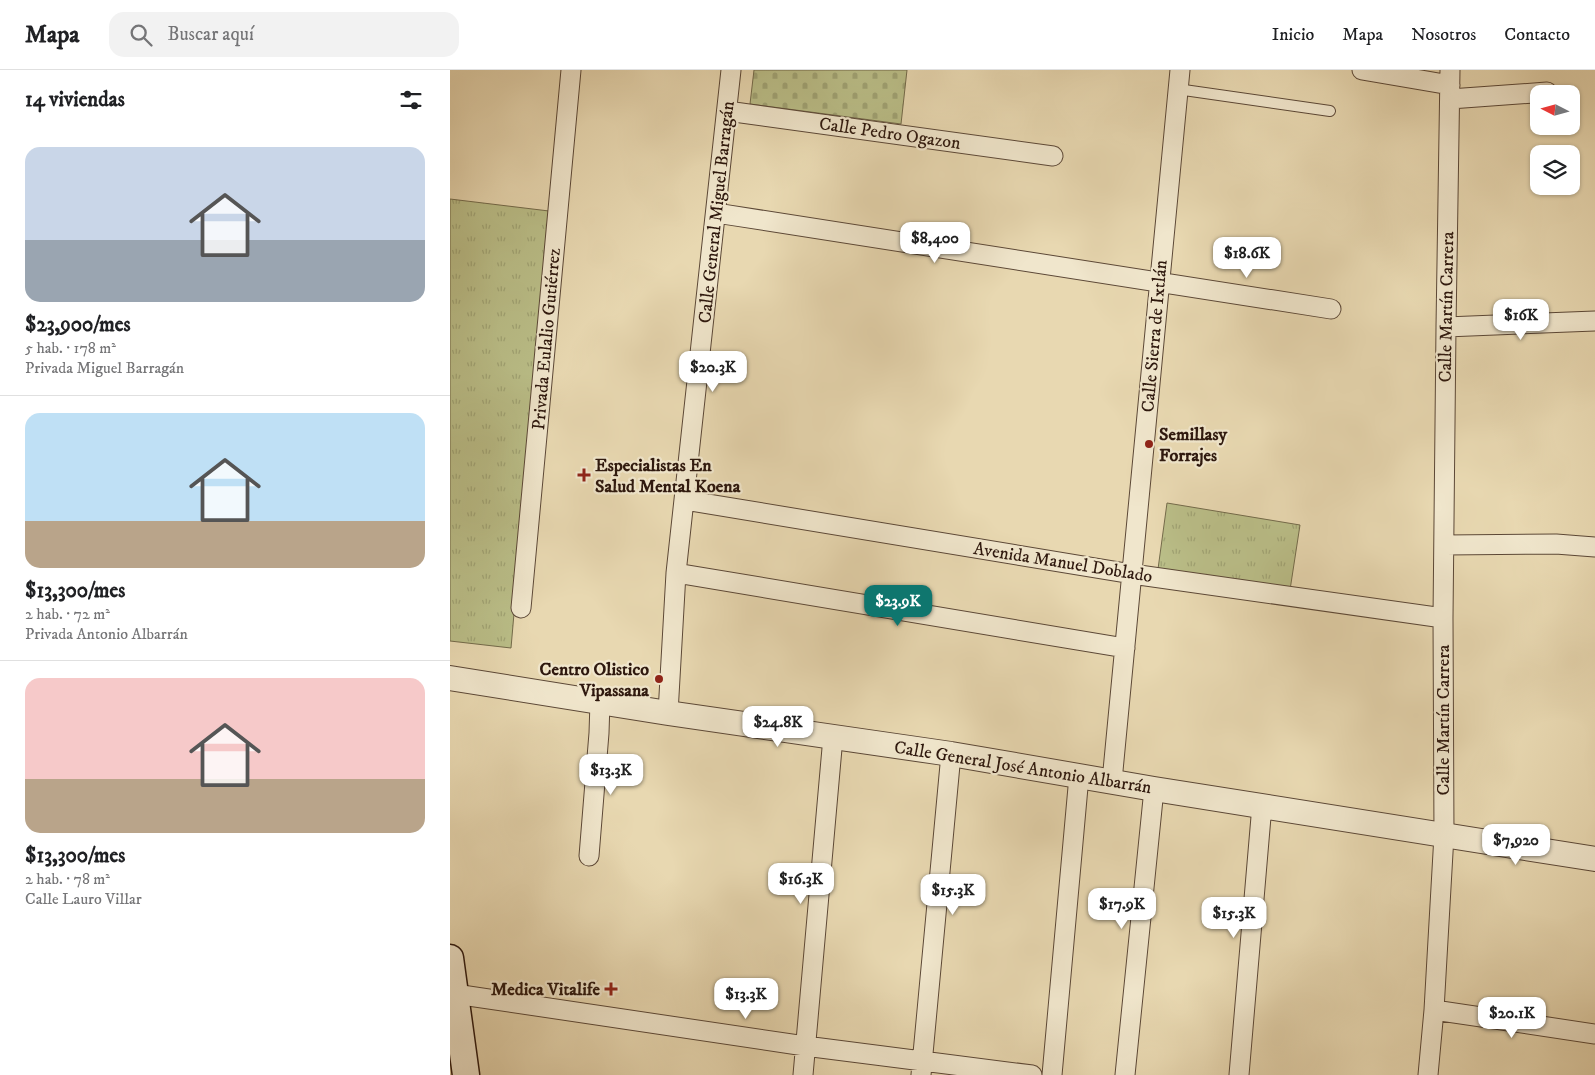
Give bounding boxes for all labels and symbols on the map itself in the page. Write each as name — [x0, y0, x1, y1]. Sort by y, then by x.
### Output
north arrow — [1530, 85, 1580, 135]
street label: Calle General Miguel Barragán — [694, 99, 740, 324]
street label: Calle Pedro Ogazon — [818, 113, 963, 155]
pin: $8,400 — [894, 222, 976, 264]
street label: Calle Martín Carrera — [1435, 231, 1459, 383]
pin: $18.6K — [1206, 236, 1288, 279]
street label: Privada Eulalio Gutiérrez — [528, 247, 566, 431]
street label: Calle Sierra de Ixtlán — [1137, 258, 1173, 413]
pin: $16K — [1491, 298, 1551, 341]
pin: $20.3K — [672, 350, 754, 393]
place label: Semillasy Forrajes — [1159, 424, 1228, 467]
marker: Semillasy Forrajes — [1143, 438, 1155, 450]
place label: Especialistas En Salud Mental Koena — [595, 455, 741, 498]
marker: Especialistas En Salud Mental Koena — [577, 468, 591, 482]
street label: Avenida Manuel Doblado — [972, 538, 1154, 588]
pin: $23.9K — [857, 584, 939, 627]
street label: Calle Martín Carrera — [1433, 644, 1455, 795]
place label: Centro Olistico Vipassana — [540, 659, 649, 702]
marker: Centro Olistico Vipassana — [653, 673, 665, 685]
pin: $24.8K — [737, 706, 819, 748]
street label: Calle General José Antonio Albarrán — [893, 737, 1154, 799]
pin: $13.3K — [570, 754, 652, 796]
pin: $7,920 — [1475, 824, 1557, 866]
pin: $16.3K — [760, 862, 842, 905]
pin: $15.3K — [912, 874, 994, 916]
pin: $17.9K — [1081, 888, 1163, 930]
pin: $15.3K — [1193, 896, 1275, 939]
pin: $13.3K — [705, 978, 787, 1020]
place label: Medica Vitalife — [491, 979, 601, 1001]
marker: Medica Vitalife — [604, 982, 618, 996]
pin: $20.1K — [1471, 996, 1553, 1039]

